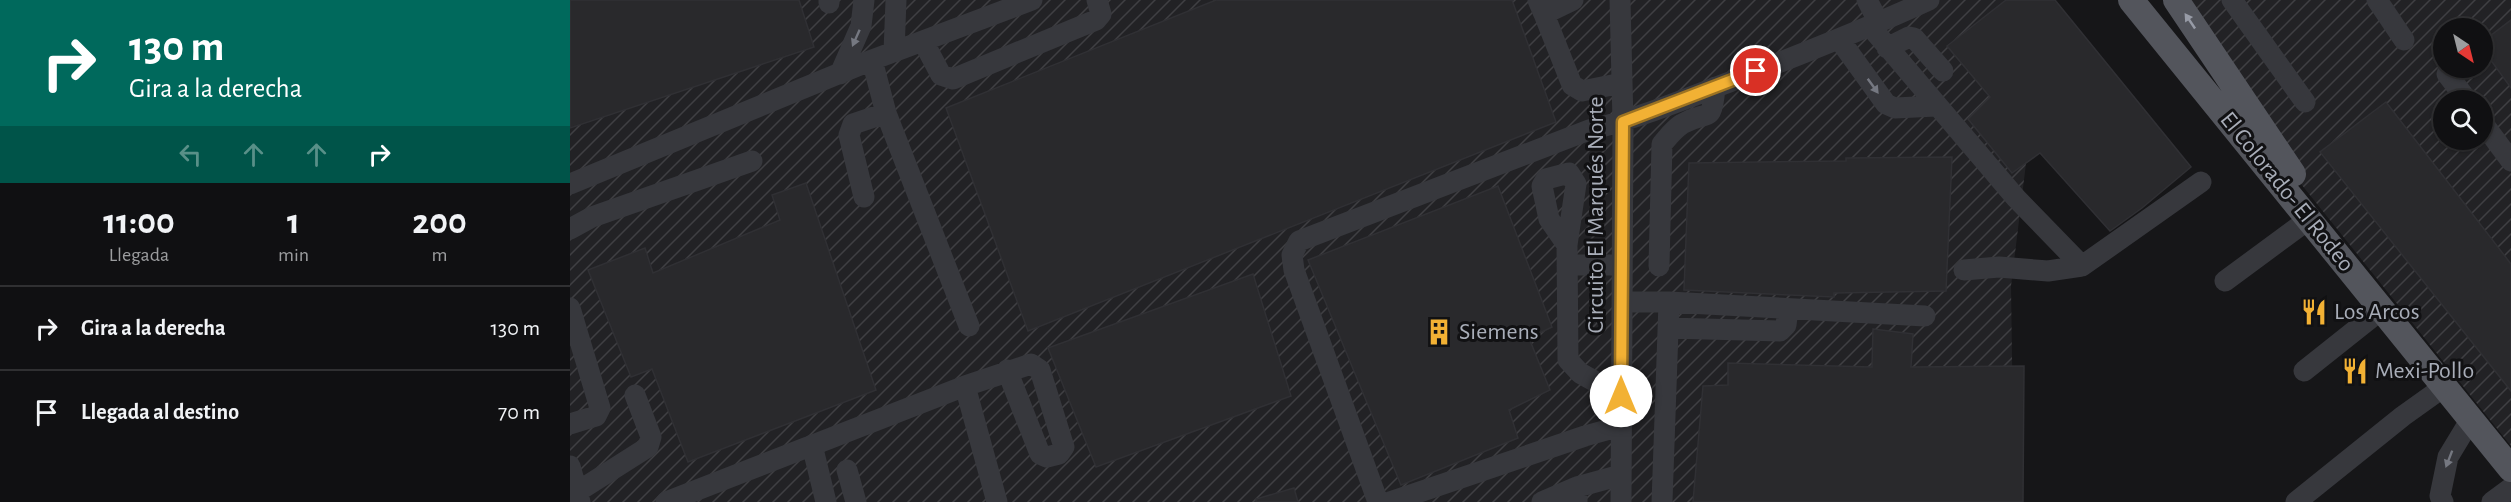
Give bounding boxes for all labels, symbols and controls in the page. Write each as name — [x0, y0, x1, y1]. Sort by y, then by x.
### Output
one-way arrow — [2184, 13, 2196, 29]
north arrow — [2433, 18, 2493, 78]
map controls — [2433, 18, 2493, 150]
icon: right — [30, 24, 108, 102]
text: 130 m — [129, 26, 224, 68]
one-way arrow — [851, 29, 861, 47]
pin — [1730, 45, 1781, 96]
icon: arrive — [1739, 54, 1772, 87]
text: Gira a la derecha — [129, 75, 302, 102]
one-way arrow — [1867, 78, 1879, 94]
button: search — [2433, 90, 2493, 150]
street label: Circuito El Marqués Norte — [1584, 96, 1608, 334]
street label: El Colorado- El Rodeo — [2215, 108, 2359, 276]
icon: left — [174, 138, 207, 171]
icon: ahead — [237, 138, 270, 171]
icon: ahead — [300, 138, 333, 171]
icon: right — [363, 138, 396, 171]
text: 11:00 — [103, 204, 175, 240]
text: 1 — [287, 204, 300, 240]
text: 200 — [412, 204, 467, 240]
text: Llegada — [109, 245, 169, 265]
text: min — [278, 245, 309, 265]
text: m — [432, 245, 448, 265]
restaurant icon: Los Arcos — [2299, 297, 2329, 327]
place label: Los Arcos — [2334, 300, 2420, 324]
icon: right — [30, 312, 63, 345]
text: Gira a la derecha — [81, 317, 226, 339]
text: 130 m — [491, 317, 540, 339]
building icon: Siemens — [1424, 317, 1454, 347]
place label: Siemens — [1459, 320, 1539, 344]
restaurant icon: Mexi-Pollo — [2340, 356, 2370, 386]
place label: Mexi-Pollo — [2375, 359, 2474, 383]
position arrow — [1589, 364, 1653, 428]
icon: arrive — [30, 396, 63, 429]
text: Llegada al destino — [81, 401, 239, 423]
text: 70 m — [498, 401, 540, 423]
one-way arrow — [2444, 450, 2454, 468]

